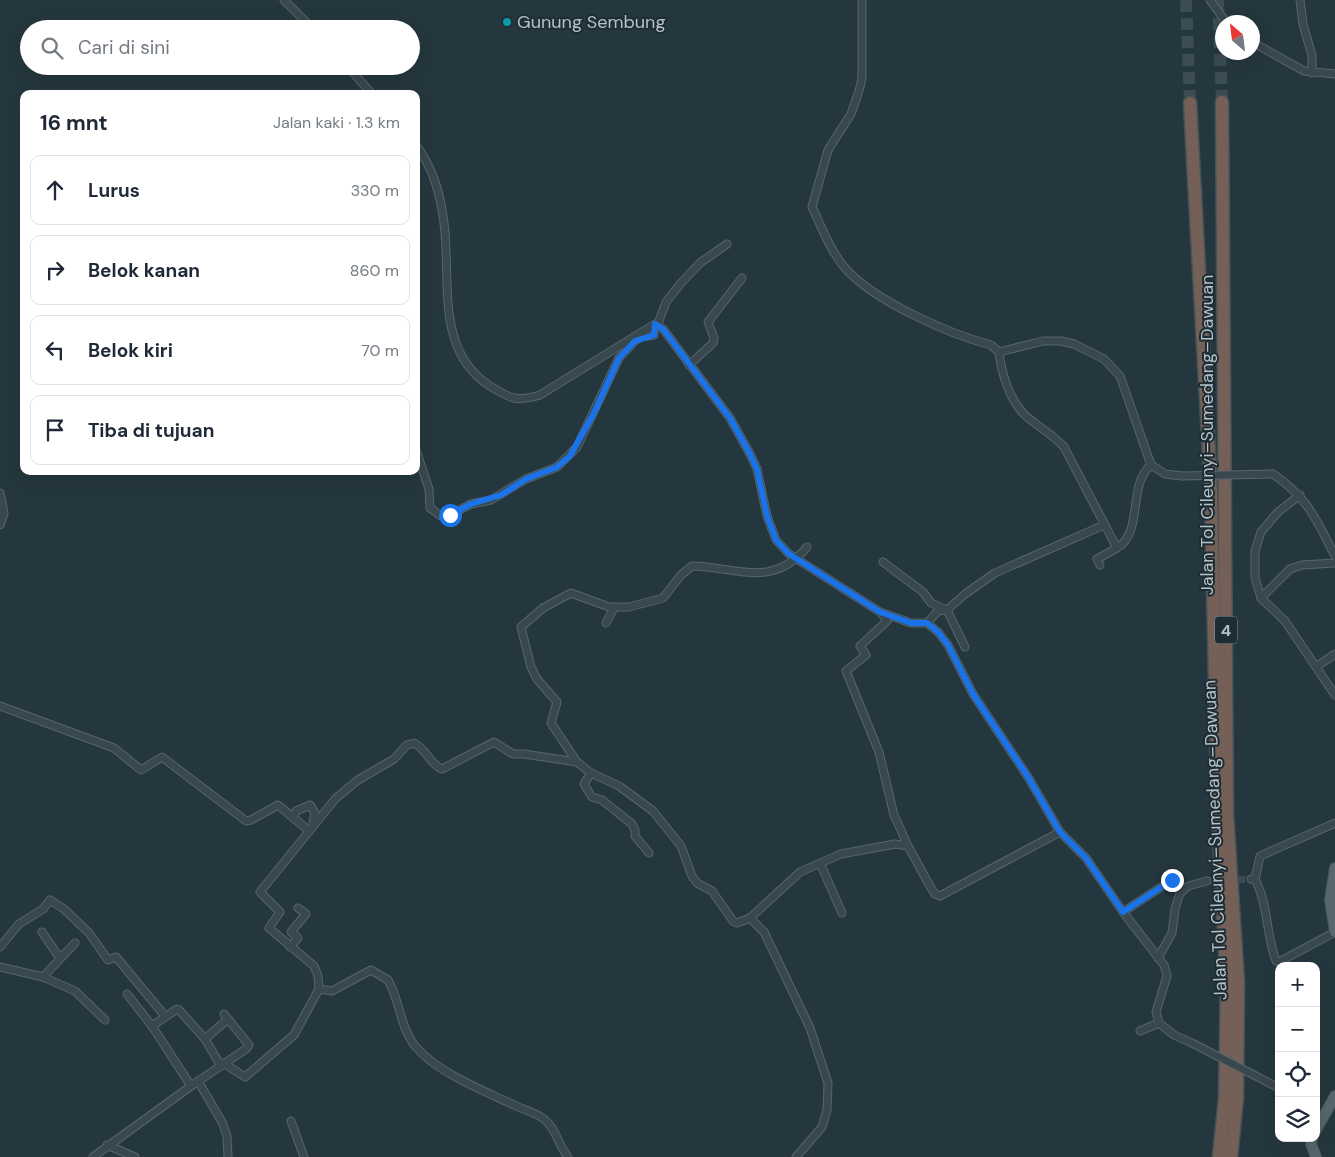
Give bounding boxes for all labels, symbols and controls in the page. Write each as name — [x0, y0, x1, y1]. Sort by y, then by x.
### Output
place label: Gunung Sembung — [517, 10, 665, 34]
north arrow — [1215, 15, 1260, 60]
marker: Gunung Sembung — [501, 16, 513, 28]
search box — [20, 20, 420, 75]
icon: search — [38, 34, 66, 62]
text: Cari di sini — [78, 35, 170, 60]
text: 16 mnt — [40, 109, 108, 137]
text: Jalan kaki · 1.3 km — [273, 112, 400, 133]
icon: ahead — [41, 176, 69, 204]
text: Lurus — [88, 178, 140, 203]
text: 330 m — [351, 180, 399, 201]
icon: right — [41, 256, 69, 284]
text: Belok kanan — [88, 258, 200, 283]
text: 860 m — [350, 260, 399, 281]
street label: Jalan Tol Cileunyi–Sumedang–Dawuan — [1195, 275, 1219, 595]
icon: left — [41, 336, 69, 364]
text: Belok kiri — [88, 338, 173, 363]
text: 70 m — [361, 340, 399, 361]
icon: arrive — [41, 416, 69, 444]
text: Tiba di tujuan — [88, 418, 214, 443]
route start — [439, 504, 462, 527]
road number: 4 — [1215, 616, 1237, 644]
street label: Jalan Tol Cileunyi–Sumedang–Dawuan — [1197, 679, 1233, 1001]
route end — [1161, 869, 1184, 892]
map controls — [1275, 962, 1320, 1142]
button: + — [1275, 962, 1320, 1007]
button: − — [1275, 1007, 1320, 1052]
button: locate — [1275, 1052, 1320, 1097]
button: layers — [1275, 1097, 1320, 1142]

